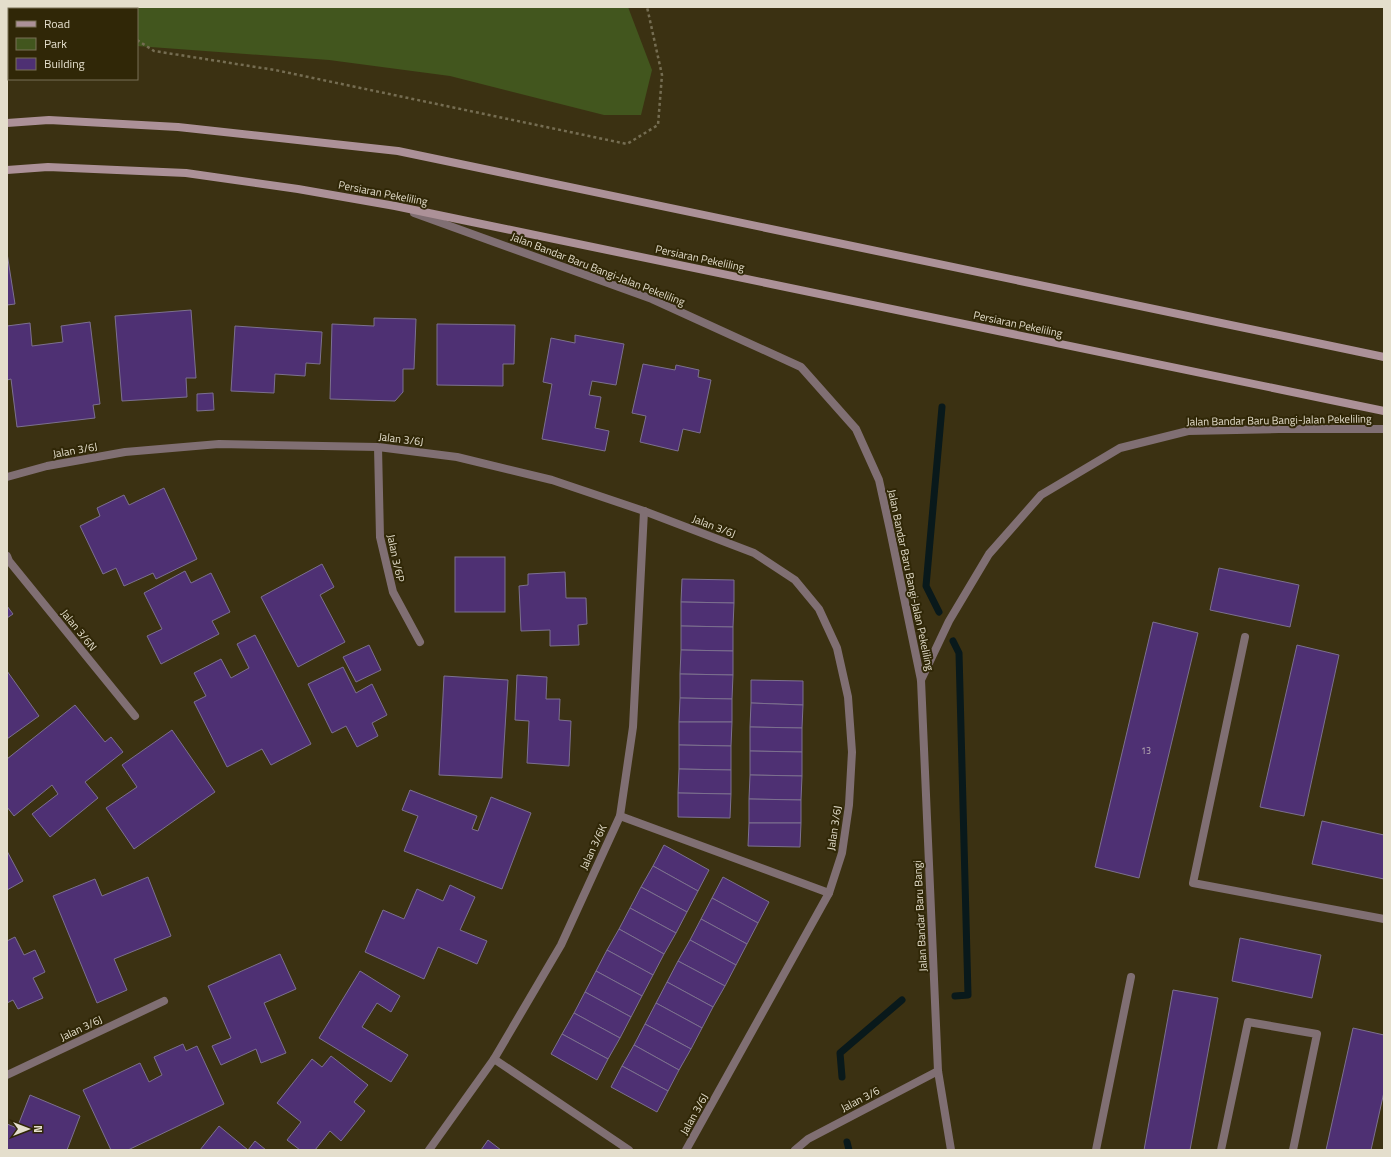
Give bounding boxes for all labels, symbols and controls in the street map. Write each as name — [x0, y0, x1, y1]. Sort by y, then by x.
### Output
legend — [8, 8, 138, 80]
text: Road — [44, 14, 70, 33]
text: Park — [44, 34, 67, 53]
text: Building — [44, 54, 85, 73]
street label: Persiaran Pekeliling — [337, 176, 429, 210]
street label: Jalan Bandar Baru Bangi-Jalan Pekeliling — [509, 228, 688, 310]
street label: Persiaran Pekeliling — [654, 241, 746, 275]
street label: Persiaran Pekeliling — [972, 307, 1064, 341]
street label: Jalan Bandar Baru Bangi-Jalan Pekeliling — [1186, 410, 1372, 430]
street label: Jalan 3/6J — [378, 428, 424, 450]
street label: Jalan 3/6J — [51, 438, 99, 462]
street label: Jalan Bandar Baru Bangi-Jalan Pekeliling — [884, 488, 938, 673]
street label: Jalan 3/6J — [690, 510, 738, 542]
street label: Jalan 3/6P — [383, 533, 409, 584]
street label: Jalan 3/6N — [57, 606, 101, 654]
house number: 13 — [1141, 744, 1151, 757]
street label: Jalan 3/6J — [823, 804, 845, 852]
street label: Jalan 3/6K — [576, 821, 611, 872]
street label: Jalan Bandar Baru Bangi — [909, 860, 931, 972]
street label: Jalan 3/6J — [57, 1011, 105, 1045]
street label: Jalan 3/6 — [838, 1082, 882, 1116]
street label: Jalan 3/6J — [676, 1090, 712, 1138]
north arrow — [8, 1109, 48, 1149]
text: N — [30, 1125, 46, 1133]

